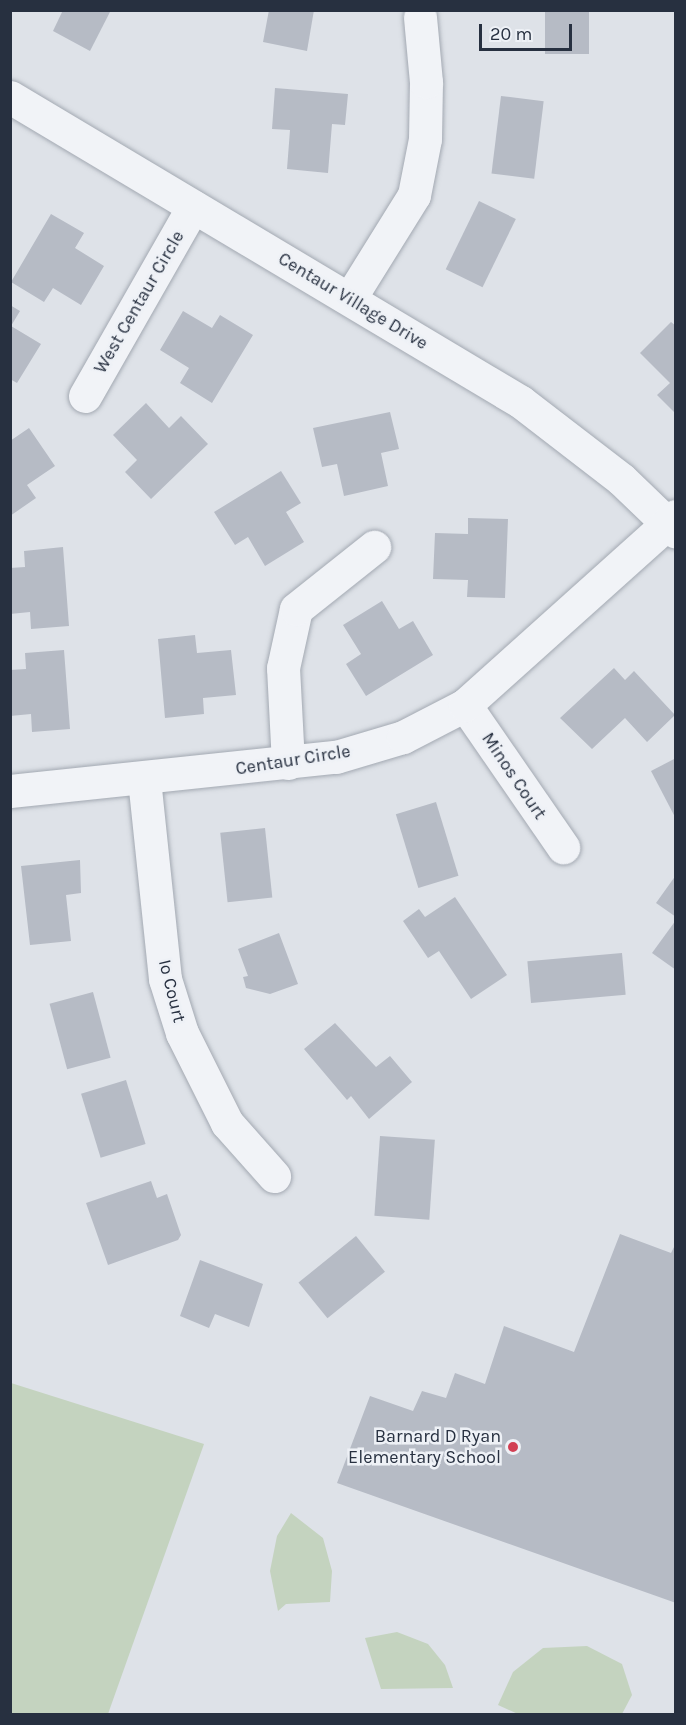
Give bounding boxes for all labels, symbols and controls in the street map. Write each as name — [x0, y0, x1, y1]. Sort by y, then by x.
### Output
scale bar — [482, 12, 575, 50]
text: 20 m — [490, 23, 532, 45]
street label: West Centaur Circle — [89, 227, 189, 377]
street label: Centaur Village Drive — [274, 248, 432, 354]
street label: Minos Court — [477, 728, 551, 824]
street label: Centaur Circle — [234, 740, 352, 780]
street label: Io Court — [154, 957, 190, 1025]
place label: Barnard D Ryan Elementary School — [348, 1426, 501, 1468]
marker: Barnard D Ryan Elementary School — [506, 1440, 520, 1454]

